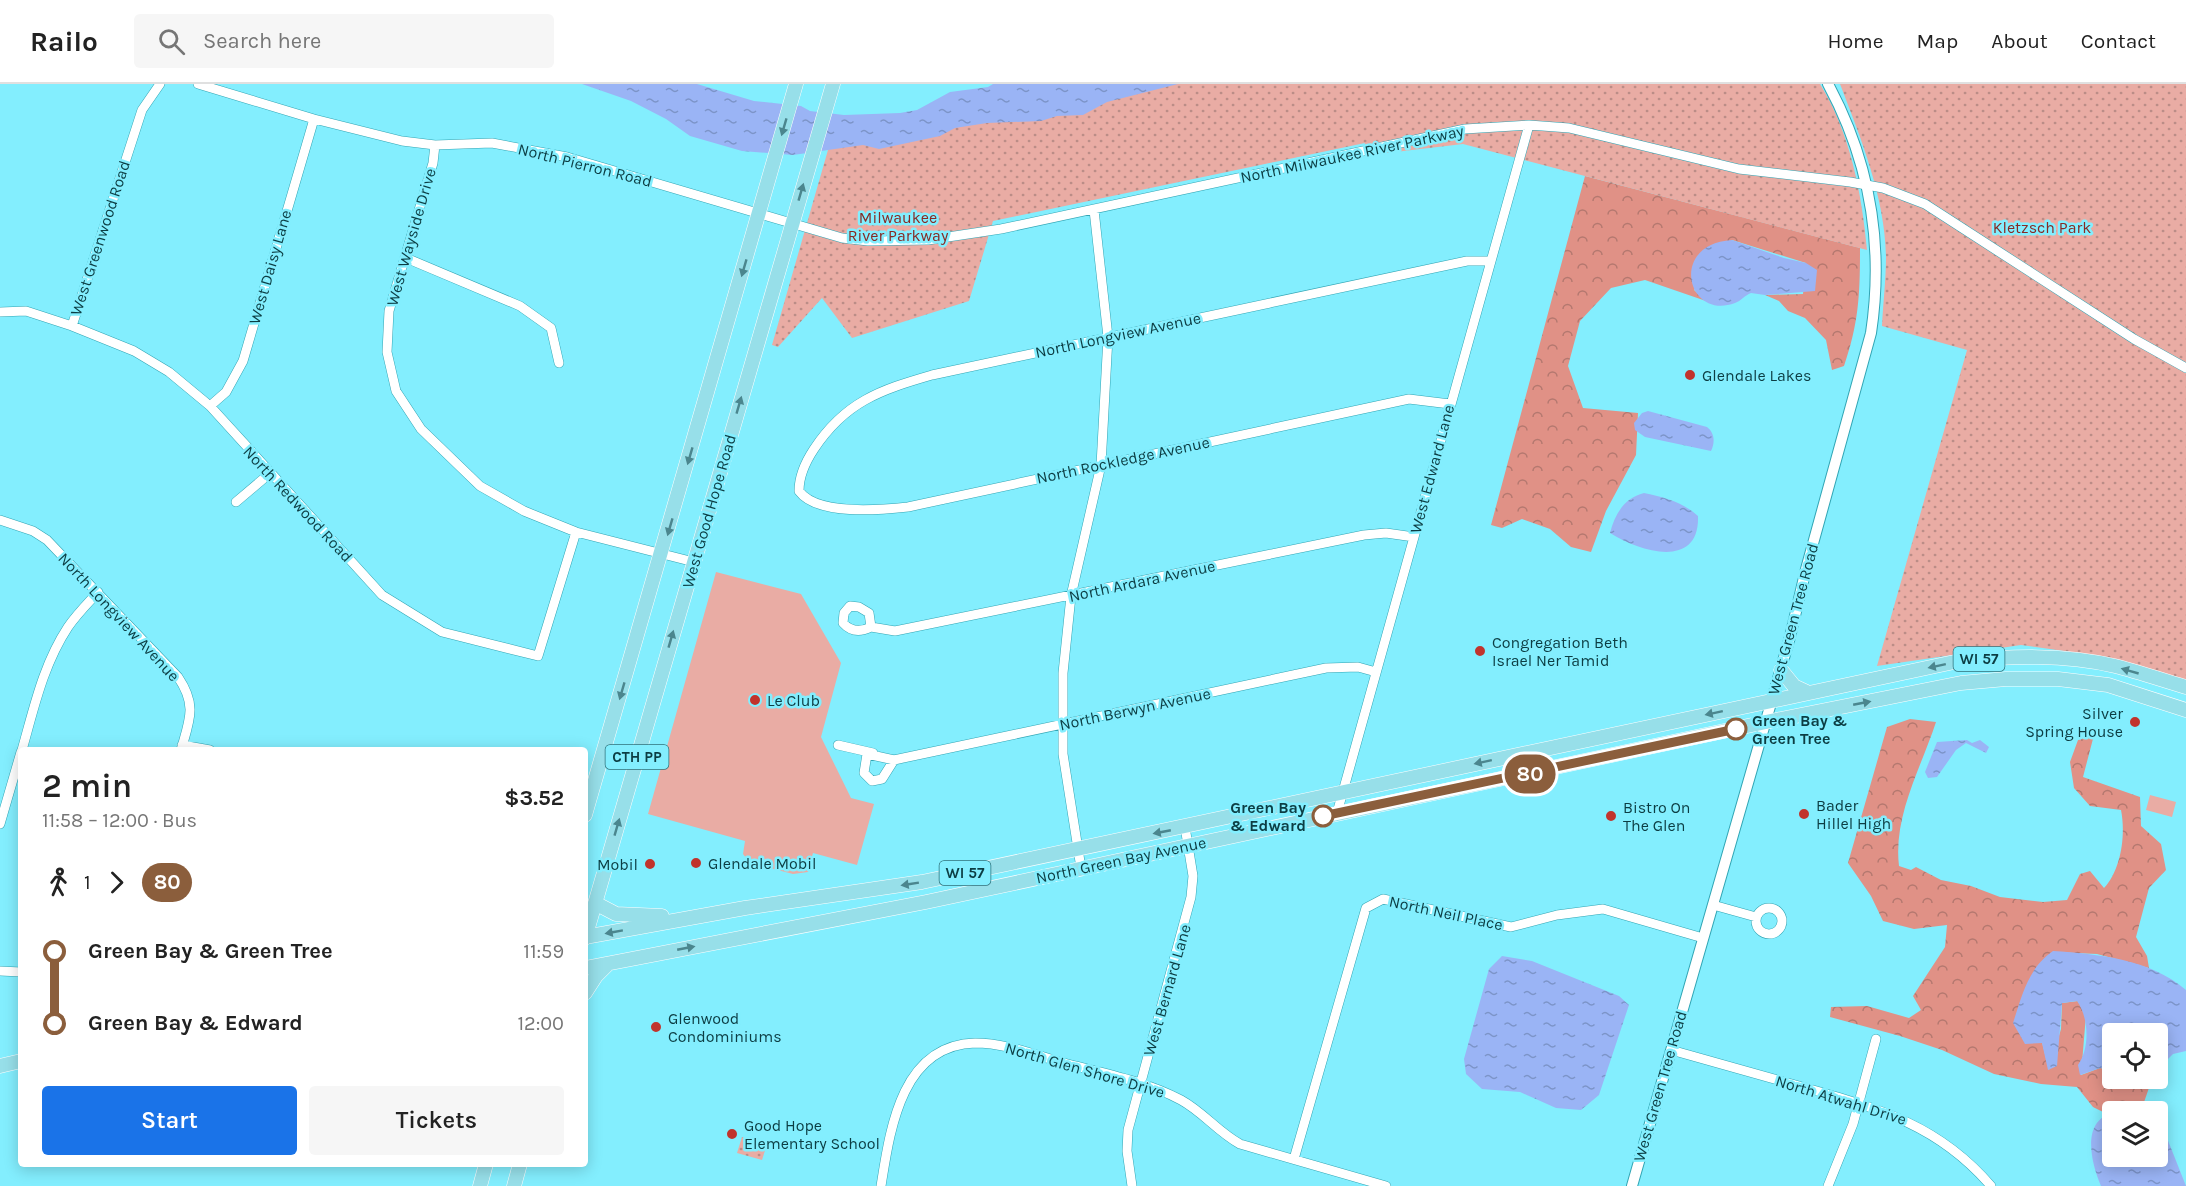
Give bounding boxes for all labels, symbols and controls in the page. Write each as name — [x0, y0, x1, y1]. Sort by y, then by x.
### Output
search box — [134, 14, 554, 68]
text: Railo — [30, 25, 98, 58]
icon: search — [155, 25, 188, 58]
text: Search here — [203, 28, 321, 54]
text: Home — [1828, 29, 1884, 53]
text: Map — [1917, 29, 1958, 53]
text: About — [1991, 29, 2048, 53]
text: Contact — [2081, 29, 2156, 53]
one-way arrow — [779, 118, 788, 136]
street label: North Milwaukee River Parkway — [1239, 121, 1466, 187]
street label: North Pierron Road — [516, 139, 654, 191]
street label: West Greenwood Road — [66, 158, 134, 318]
street label: West Wayside Drive — [382, 166, 440, 308]
one-way arrow — [797, 183, 806, 201]
street label: West Daisy Lane — [245, 208, 295, 326]
park label: Milwaukee River Parkway — [848, 208, 949, 245]
park label: Kletzsch Park — [1993, 218, 2091, 237]
one-way arrow — [739, 260, 748, 278]
street label: North Longview Avenue — [1033, 308, 1203, 362]
place label: Glendale Lakes — [1702, 366, 1811, 385]
marker: Glendale Lakes — [1683, 368, 1697, 382]
one-way arrow — [735, 396, 744, 414]
street label: West Edward Lane — [1406, 403, 1458, 535]
street label: West Good Hope Road — [678, 432, 740, 590]
street label: North Rockledge Avenue — [1035, 432, 1211, 488]
street label: North Redwood Road — [239, 442, 357, 566]
one-way arrow — [685, 447, 694, 465]
one-way arrow — [665, 518, 674, 536]
street label: West Green Tree Road — [1764, 541, 1822, 697]
street label: North Longview Avenue — [54, 549, 184, 685]
street label: North Ardara Avenue — [1067, 556, 1217, 606]
one-way arrow — [667, 630, 677, 648]
place label: Congregation Beth Israel Ner Tamid — [1492, 633, 1628, 670]
marker: Congregation Beth Israel Ner Tamid — [1473, 644, 1487, 658]
road number: WI 57 — [1954, 647, 2004, 671]
one-way arrow — [1927, 662, 1946, 671]
one-way arrow — [2121, 666, 2139, 675]
one-way arrow — [617, 682, 626, 700]
street label: North Berwyn Avenue — [1058, 684, 1212, 734]
place label: Le Club — [767, 691, 820, 710]
marker: Le Club — [748, 693, 762, 707]
one-way arrow — [1852, 698, 1871, 707]
place label: Silver Spring House — [2025, 704, 2123, 741]
one-way arrow — [1705, 709, 1724, 718]
place label: Green Bay & Green Tree — [1752, 711, 1847, 748]
marker: Silver Spring House — [2128, 715, 2142, 729]
marker: Green Bay & Green Tree — [1725, 718, 1747, 740]
road number: CTH PP — [606, 745, 668, 769]
line badge: 80 — [1503, 754, 1557, 794]
one-way arrow — [1473, 758, 1492, 767]
text: 80 — [1517, 762, 1543, 786]
text: 2 min — [42, 767, 132, 805]
text: $3.52 — [504, 785, 564, 811]
place label: Bader Hillel High — [1816, 796, 1891, 833]
place label: Green Bay & Edward — [1230, 798, 1306, 835]
place label: Bistro On The Glen — [1623, 798, 1690, 835]
marker: Green Bay & Edward — [1312, 805, 1334, 827]
marker: Bader Hillel High — [1797, 807, 1811, 821]
text: 11:58 – 12:00 · Bus — [42, 809, 197, 832]
marker: Bistro On The Glen — [1604, 809, 1618, 823]
one-way arrow — [613, 817, 622, 835]
one-way arrow — [1153, 828, 1172, 837]
street label: North Green Bay Avenue — [1034, 833, 1208, 887]
place label: Glendale Mobil — [708, 854, 816, 873]
place label: Mobil — [597, 855, 638, 874]
marker: Glendale Mobil — [689, 856, 703, 870]
marker: Mobil — [643, 857, 657, 871]
road number: WI 57 — [940, 861, 990, 885]
icon: walk — [42, 866, 75, 899]
icon: forward — [100, 866, 133, 899]
text: 80 — [154, 870, 180, 894]
text: 1 — [84, 871, 91, 894]
one-way arrow — [900, 879, 919, 888]
street label: North Neil Place — [1387, 892, 1505, 934]
street label: West Bernard Lane — [1139, 922, 1195, 1058]
one-way arrow — [604, 927, 623, 936]
text: Green Bay & Green Tree — [88, 938, 333, 964]
text: 11:59 — [523, 940, 564, 963]
one-way arrow — [677, 943, 696, 952]
street label: West Green Tree Road — [1629, 1008, 1691, 1164]
place label: Glenwood Condominiums — [668, 1009, 782, 1046]
text: Green Bay & Edward — [88, 1010, 303, 1036]
text: 12:00 — [517, 1012, 564, 1035]
marker: Glenwood Condominiums — [649, 1020, 663, 1034]
map controls — [2102, 1023, 2168, 1167]
button: locate — [2102, 1023, 2168, 1089]
street label: North Glen Shore Drive — [1003, 1038, 1167, 1102]
street label: North Atwahl Drive — [1773, 1071, 1909, 1129]
button: Start — [42, 1086, 297, 1155]
button: Tickets — [309, 1086, 564, 1155]
button: layers — [2102, 1101, 2168, 1167]
place label: Good Hope Elementary School — [744, 1116, 880, 1153]
marker: Good Hope Elementary School — [725, 1127, 739, 1141]

